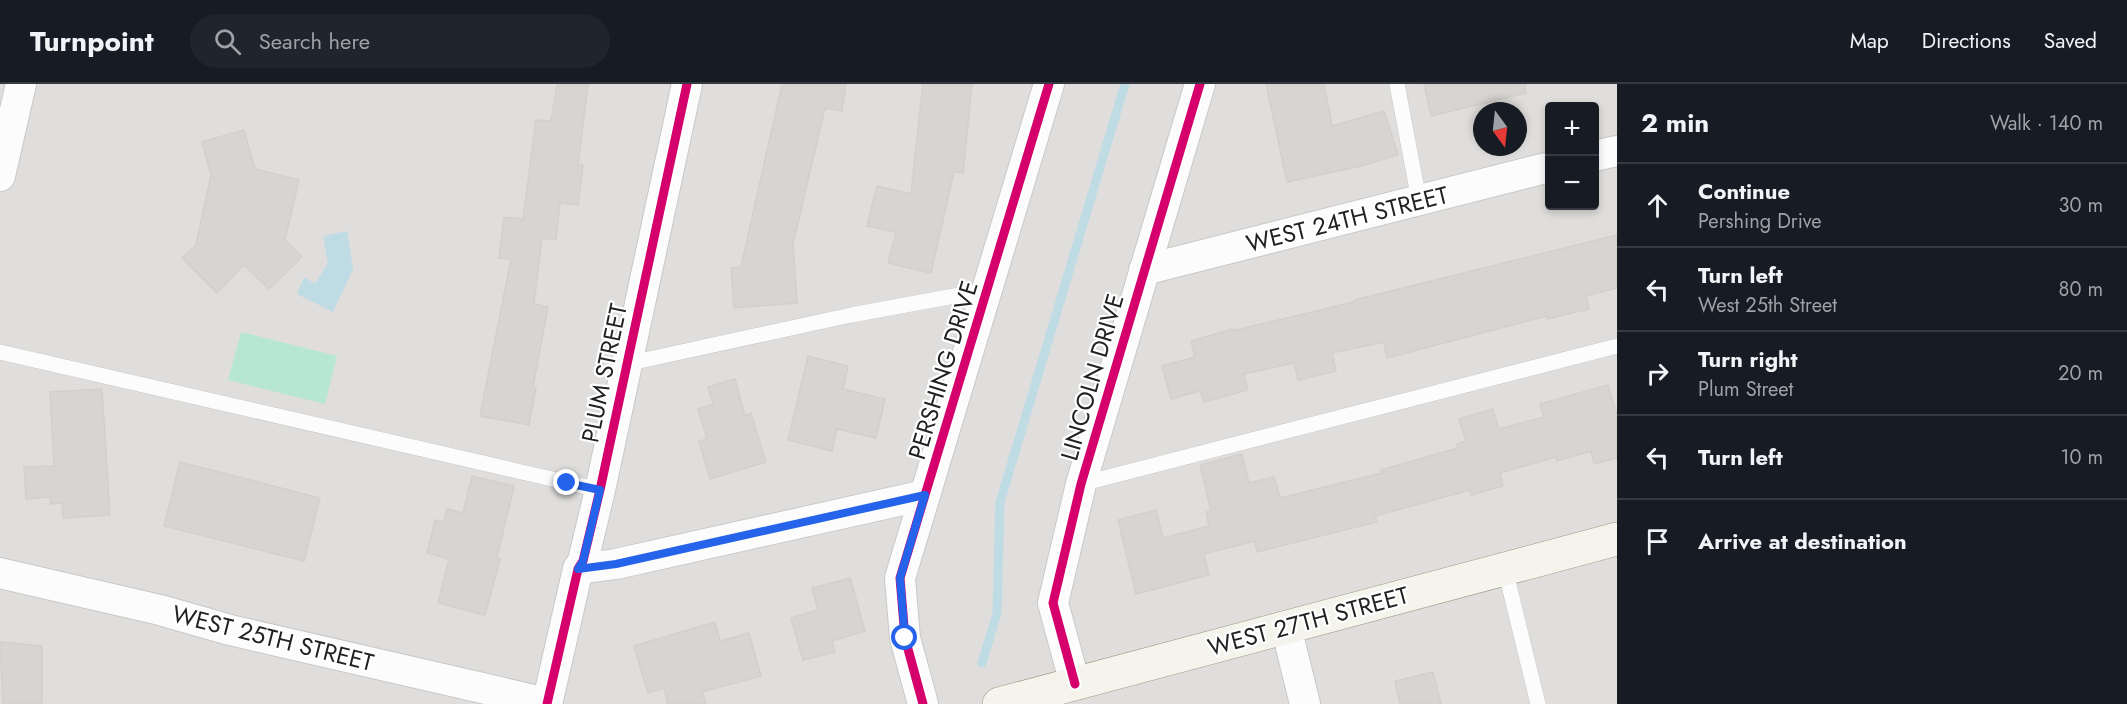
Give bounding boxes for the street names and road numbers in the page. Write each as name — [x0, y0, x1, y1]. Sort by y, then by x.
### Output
street label: WEST 24TH STREET — [1242, 177, 1452, 261]
street label: PERSHING DRIVE — [899, 276, 987, 464]
street label: LINCOLN DRIVE — [1051, 290, 1133, 464]
street label: PLUM STREET — [572, 300, 636, 446]
street label: WEST 27TH STREET — [1204, 577, 1412, 665]
street label: WEST 25TH STREET — [169, 596, 377, 680]

